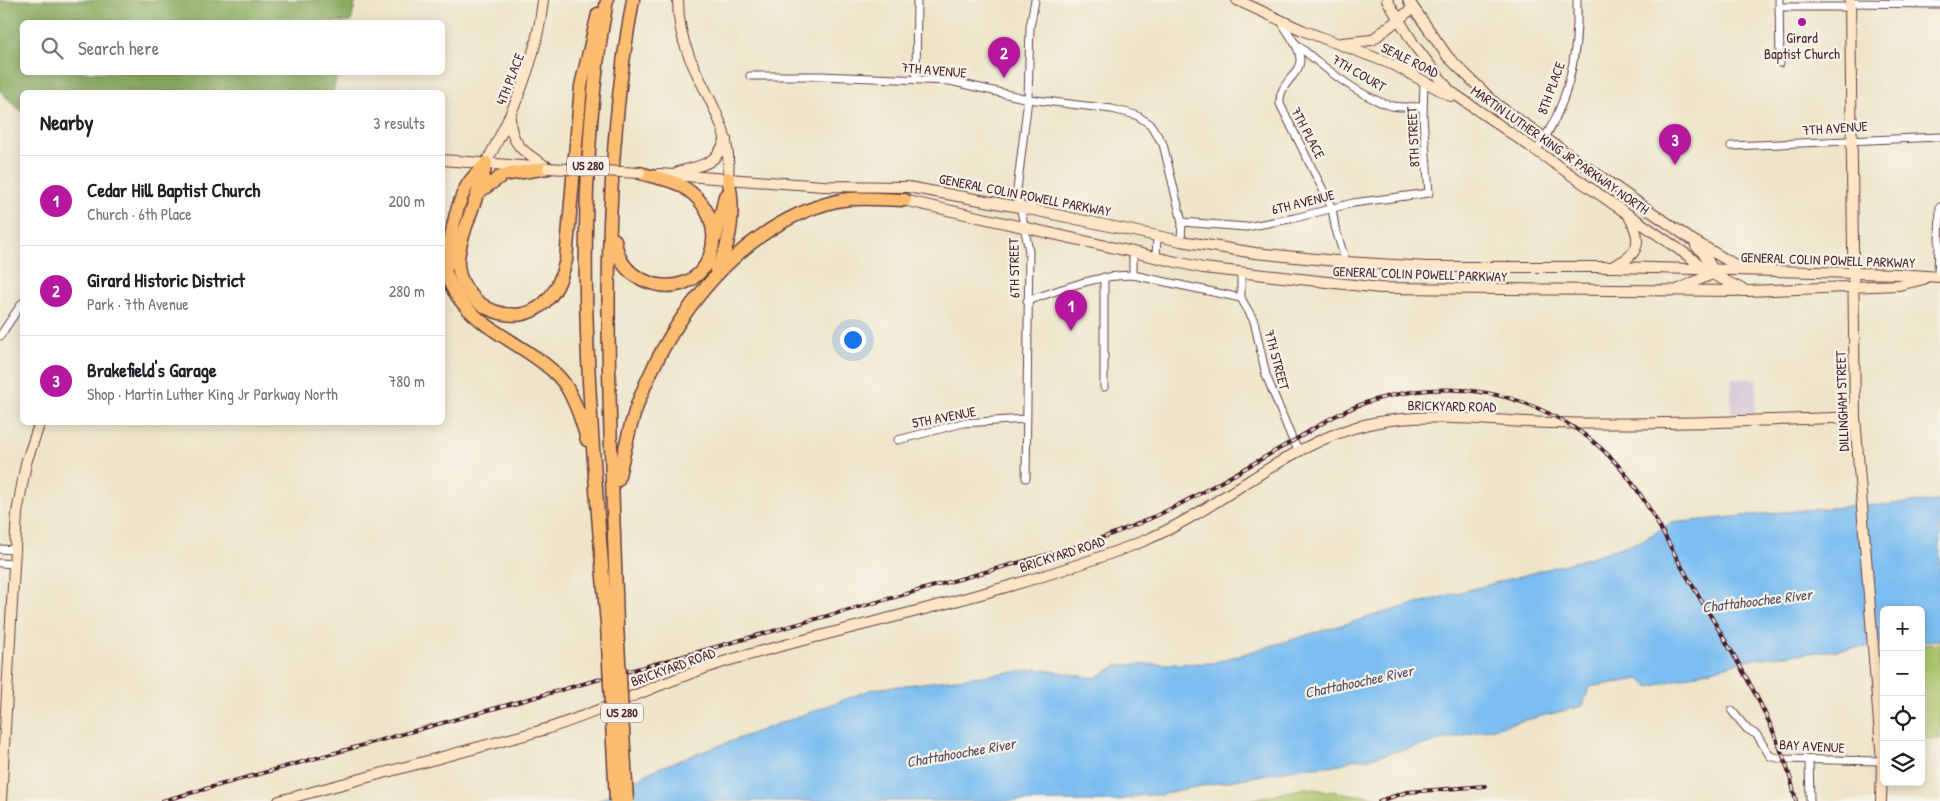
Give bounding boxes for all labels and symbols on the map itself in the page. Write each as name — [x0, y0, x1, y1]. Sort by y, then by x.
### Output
marker: Girard Baptist Church — [1796, 16, 1808, 28]
place label: Girard Baptist Church — [1764, 28, 1840, 64]
pin: 2 — [988, 37, 1020, 78]
street label: SEALE ROAD — [1378, 37, 1442, 82]
street label: 4TH PLACE — [491, 50, 528, 108]
street label: 7TH COURT — [1329, 50, 1390, 96]
street label: 7TH AVENUE — [901, 57, 967, 82]
street label: 8TH PLACE — [1532, 59, 1569, 117]
street label: MARTIN LUTHER KING JR PARKWAY NORTH — [1467, 81, 1653, 219]
street label: 7TH PLACE — [1287, 104, 1330, 162]
street label: 8TH STREET — [1401, 106, 1424, 168]
street label: 7TH AVENUE — [1802, 116, 1868, 139]
pin: 3 — [1659, 124, 1691, 165]
road number: US 280 — [567, 157, 609, 176]
street label: GENERAL COLIN POWELL PARKWAY — [938, 169, 1113, 221]
street label: 6TH AVENUE — [1269, 185, 1336, 218]
street label: 6TH STREET — [1003, 237, 1024, 298]
street label: GENERAL COLIN POWELL PARKWAY — [1740, 247, 1916, 272]
street label: GENERAL COLIN POWELL PARKWAY — [1332, 261, 1508, 286]
pin: 1 — [1055, 290, 1087, 331]
your location — [840, 327, 866, 353]
street label: 7TH STREET — [1260, 328, 1295, 392]
street label: DILLINGHAM STREET — [1830, 350, 1853, 452]
street label: BRICKYARD ROAD — [1408, 395, 1497, 416]
street label: 5TH AVENUE — [910, 401, 977, 432]
street label: BRICKYARD ROAD — [1017, 531, 1107, 576]
water label: Chattahoochee River — [1701, 583, 1815, 618]
street label: BRICKYARD ROAD — [628, 642, 718, 691]
water label: Chattahoochee River — [1303, 659, 1417, 703]
road number: US 280 — [601, 704, 643, 722]
water label: Chattahoochee River — [905, 732, 1019, 772]
street label: BAY AVENUE — [1779, 734, 1845, 757]

